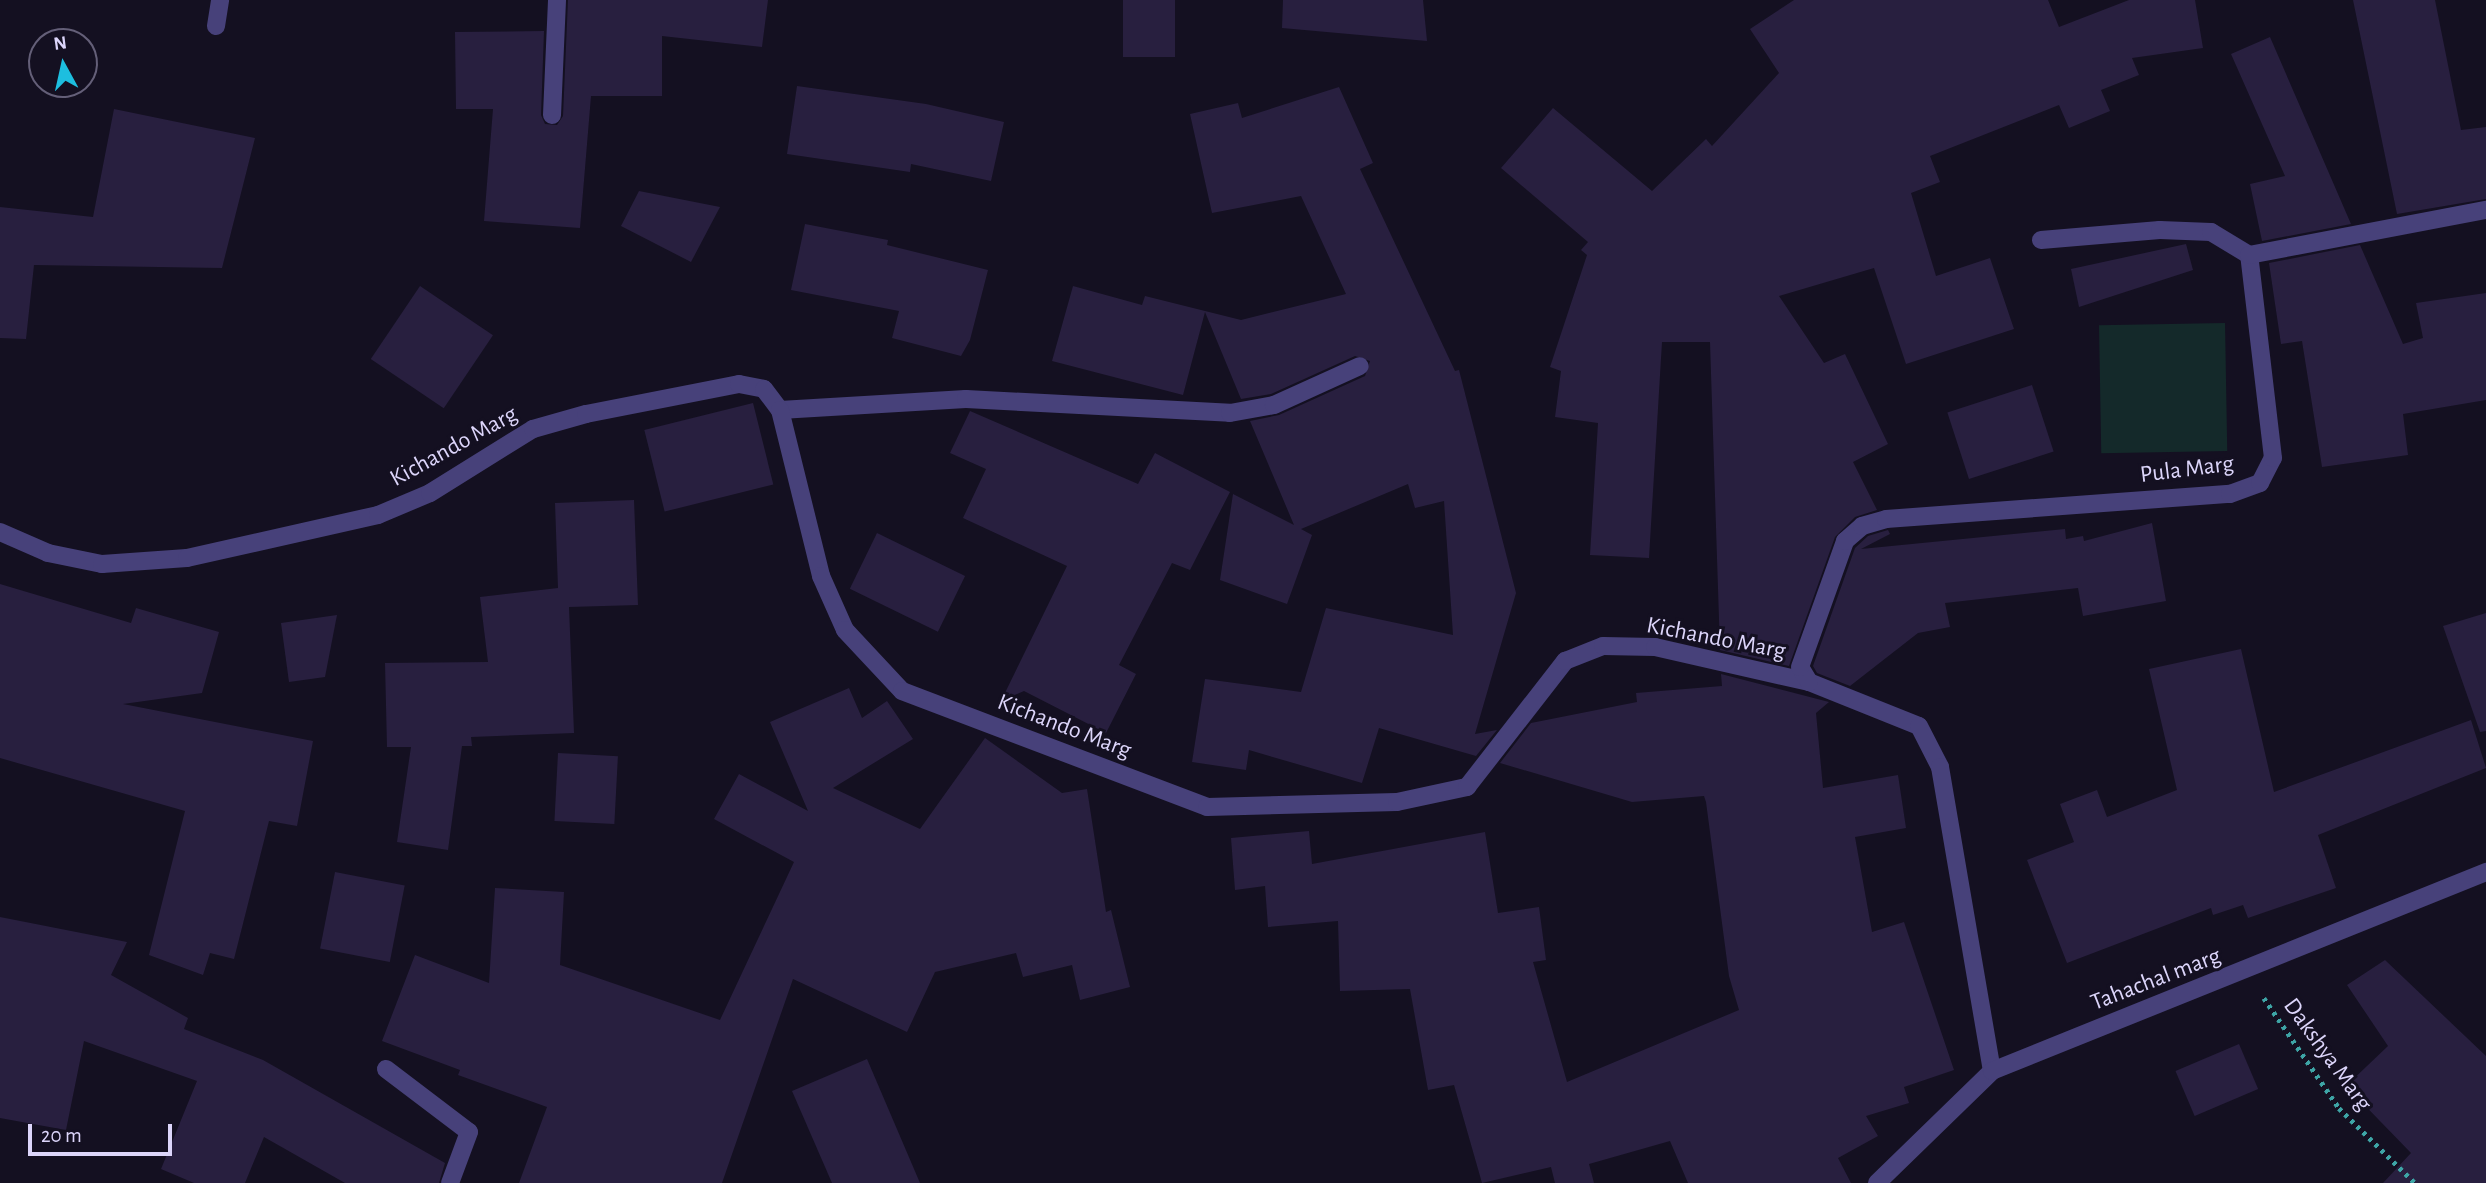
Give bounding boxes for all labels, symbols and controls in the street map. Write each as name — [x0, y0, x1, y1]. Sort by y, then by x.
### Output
north arrow — [28, 28, 98, 98]
text: N — [52, 33, 68, 54]
street label: Kichando Marg — [385, 400, 523, 494]
street label: Pula Marg — [2138, 450, 2236, 490]
street label: Kichando Marg — [1644, 611, 1788, 667]
street label: Kichando Marg — [993, 688, 1135, 766]
street label: Tahachal marg — [2087, 942, 2225, 1018]
street label: Dakshya Marg — [2276, 993, 2378, 1117]
scale bar — [32, 1110, 175, 1154]
text: 20 m — [41, 1125, 82, 1146]

